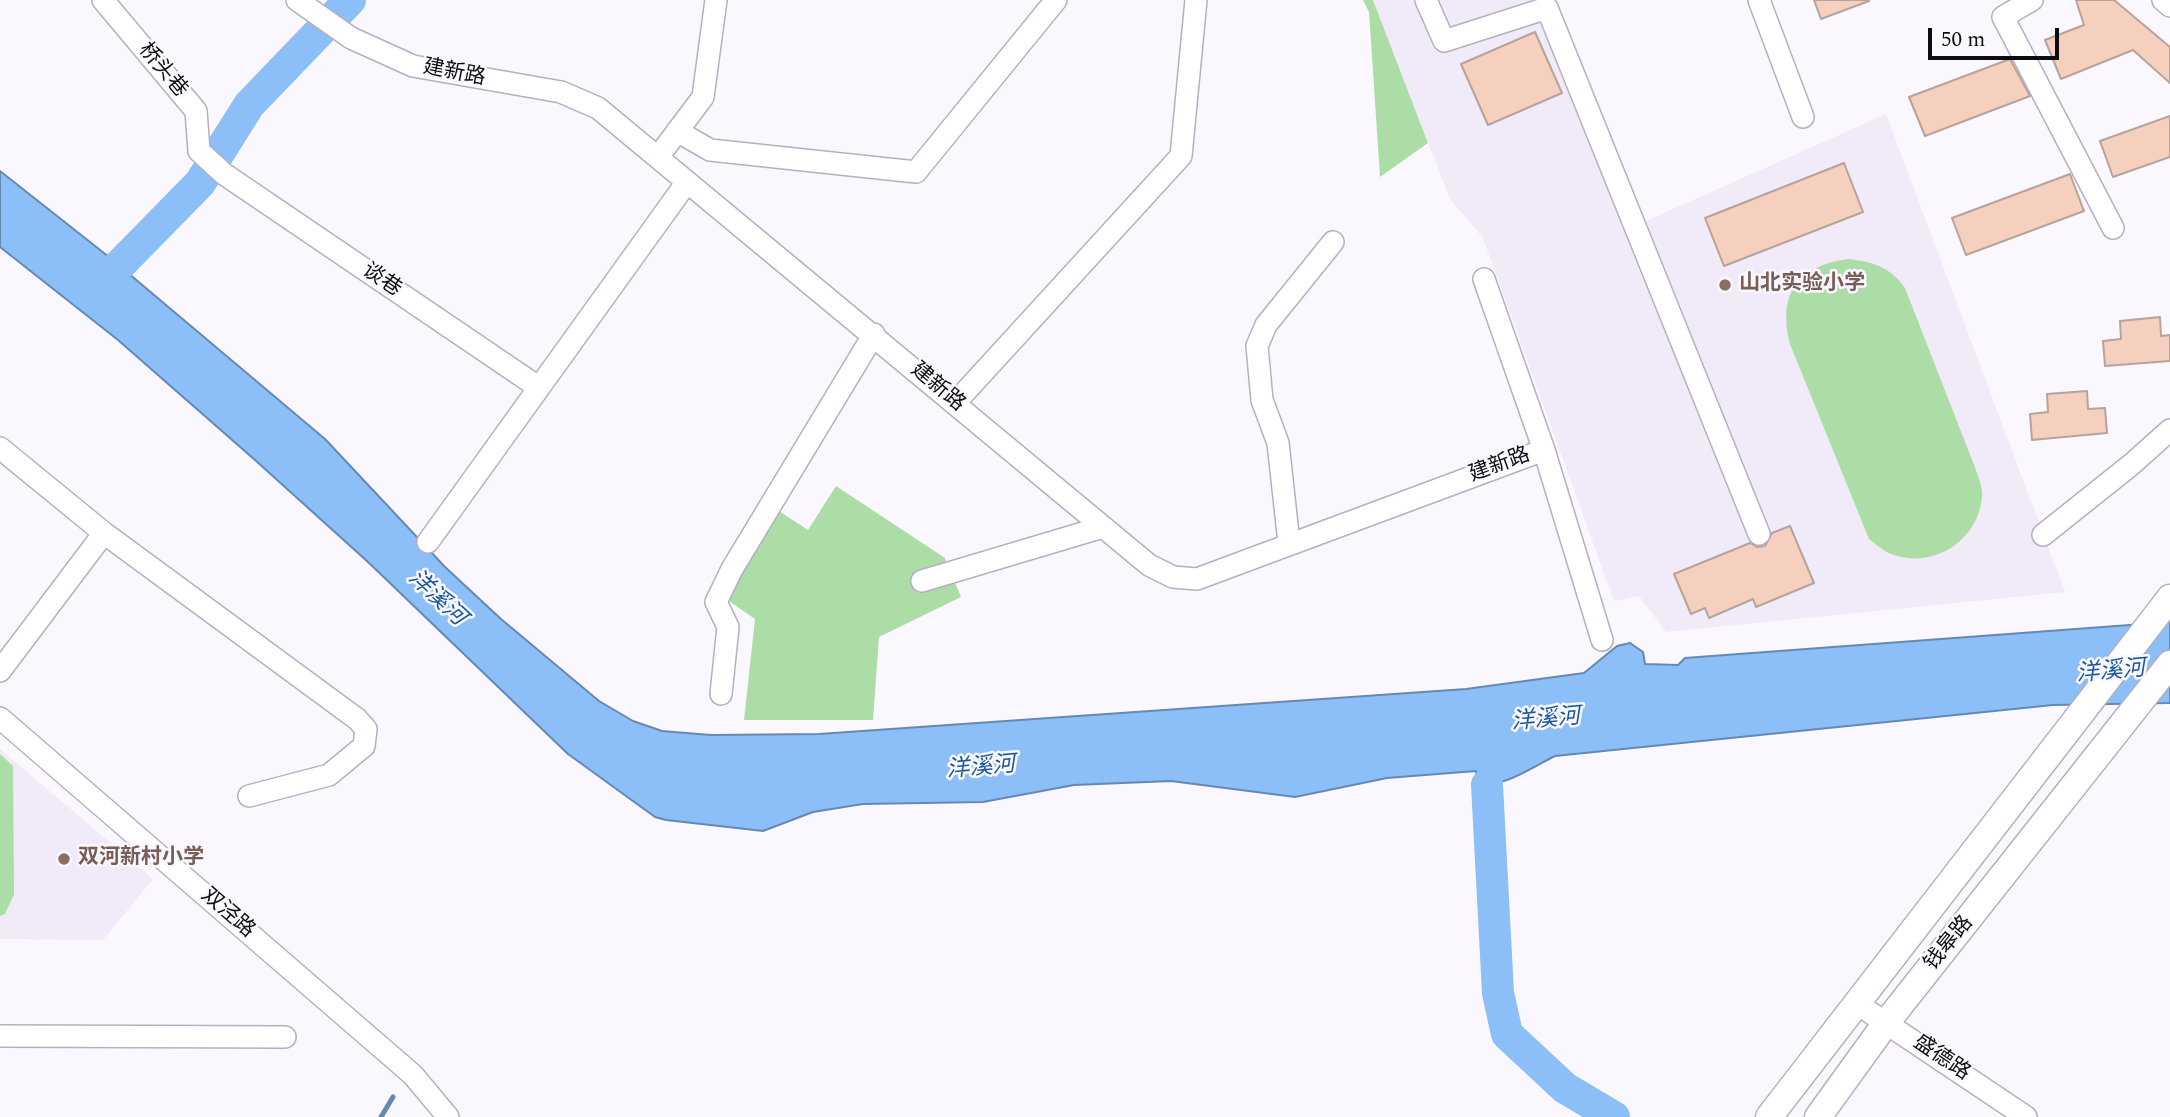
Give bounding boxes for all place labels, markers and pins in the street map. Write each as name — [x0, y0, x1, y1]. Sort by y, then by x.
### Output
place label: 山北实验小学 — [1739, 272, 1865, 298]
marker: 山北实验小学 — [1717, 277, 1733, 293]
place label: 双河新村小学 — [78, 846, 204, 872]
marker: 双河新村小学 — [56, 851, 72, 867]

